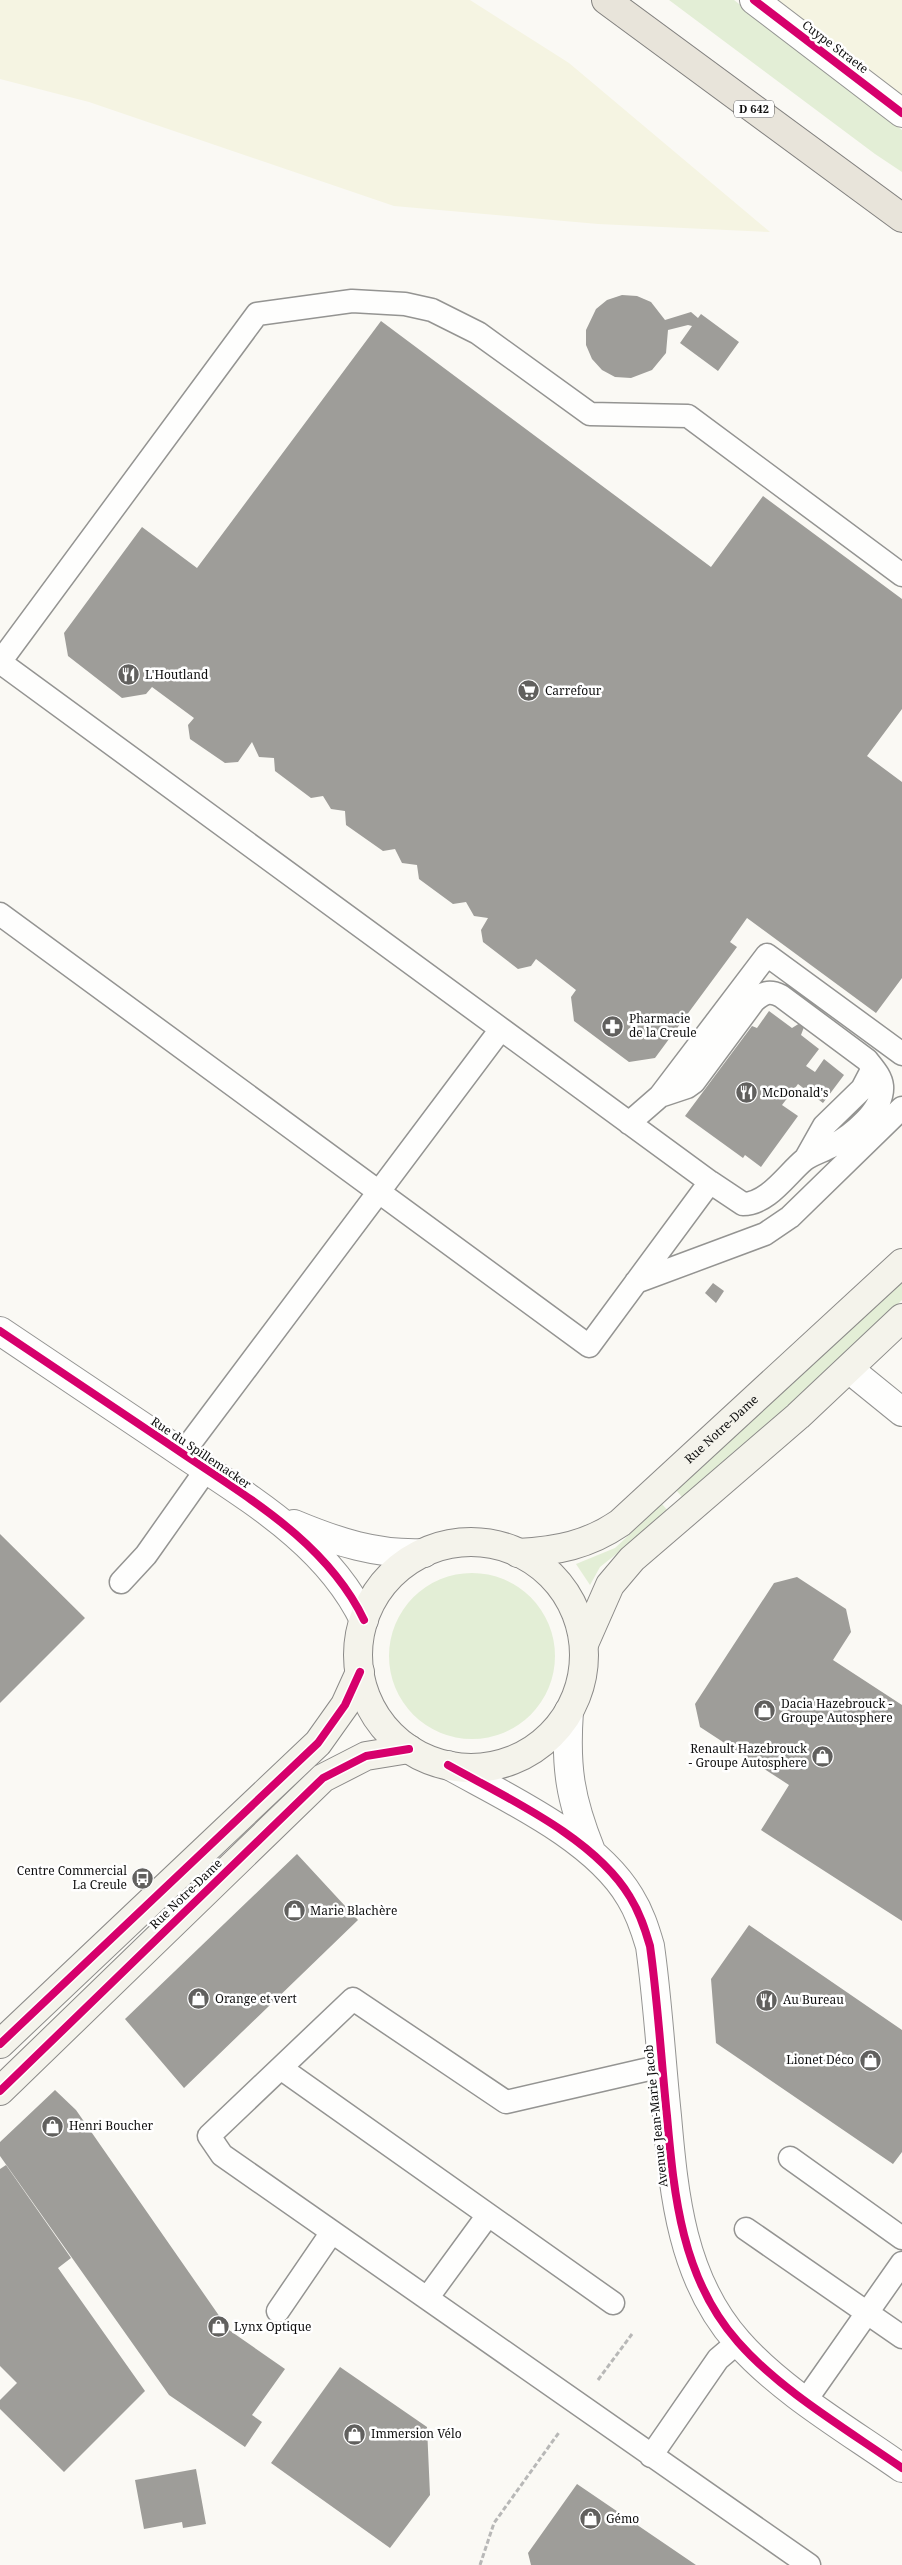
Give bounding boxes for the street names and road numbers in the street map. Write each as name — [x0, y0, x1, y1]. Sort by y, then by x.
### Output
street label: Cuype Straete — [799, 16, 872, 77]
road number: D 642 — [734, 100, 774, 118]
street label: Rue Notre-Dame — [681, 1391, 762, 1467]
street label: Rue du Spillemacker — [148, 1413, 255, 1493]
street label: Rue Notre-Dame — [146, 1855, 226, 1933]
street label: Avenue Jean-Marie Jacob — [640, 2044, 671, 2188]

